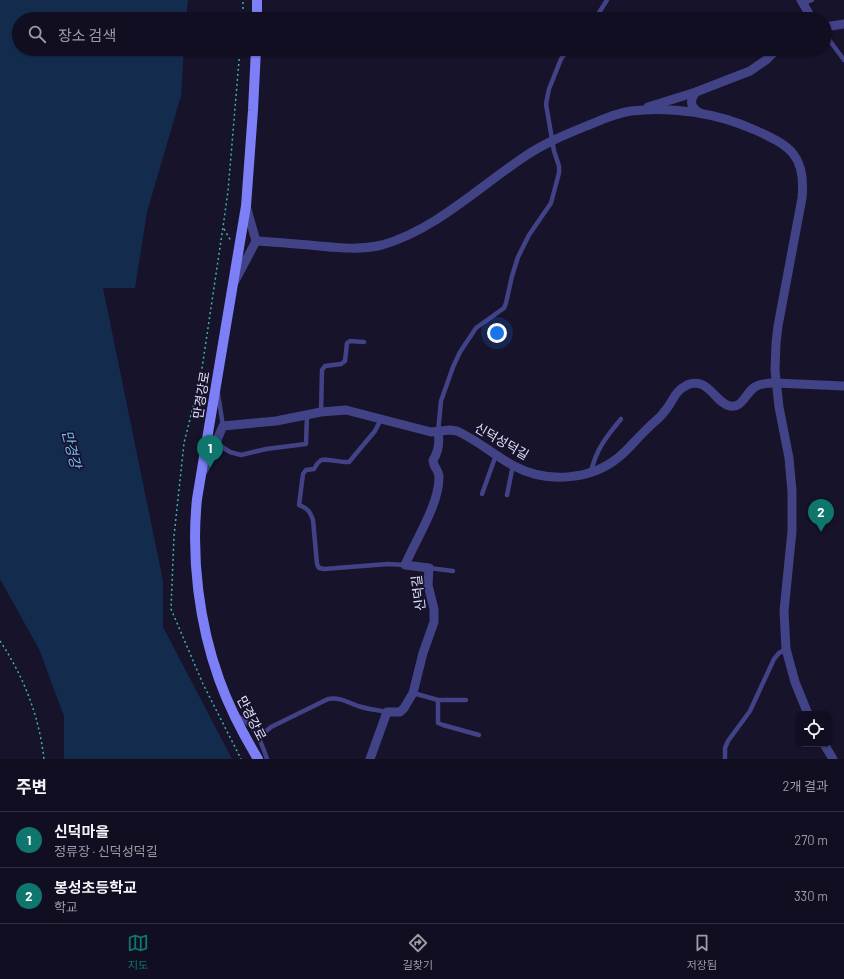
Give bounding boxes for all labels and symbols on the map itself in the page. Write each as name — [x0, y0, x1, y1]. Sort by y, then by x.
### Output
your location — [487, 323, 507, 343]
street label: 만경강로 — [189, 370, 213, 420]
street label: 신덕성덕길 — [472, 419, 532, 463]
water label: 만경강 — [59, 428, 85, 472]
pin: 1 — [197, 435, 223, 468]
pin: 2 — [808, 499, 834, 532]
street label: 신덕길 — [408, 574, 428, 612]
street label: 만경강로 — [234, 693, 270, 743]

